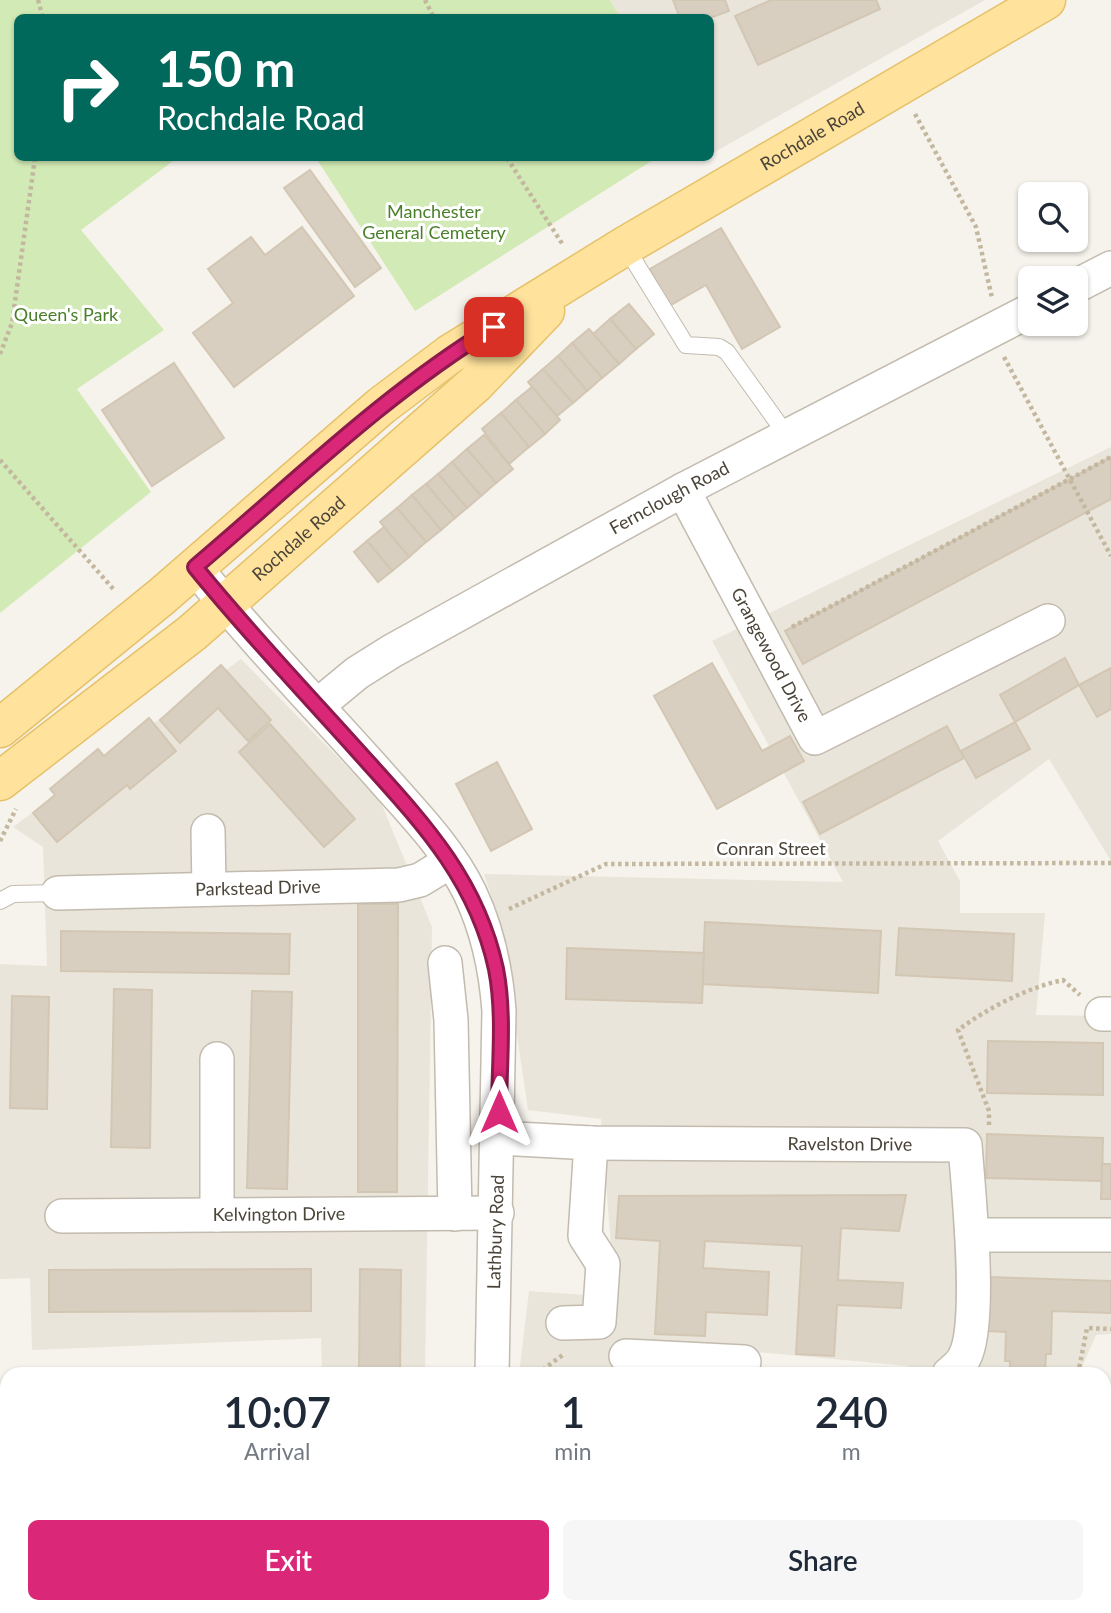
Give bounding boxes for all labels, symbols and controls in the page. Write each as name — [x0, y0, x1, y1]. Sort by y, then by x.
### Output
text: 150 m — [157, 39, 295, 97]
icon: right — [42, 42, 133, 133]
street label: Rochdale Road — [756, 97, 868, 175]
text: Rochdale Road — [157, 98, 365, 137]
map controls — [1018, 182, 1088, 336]
button: search — [1018, 182, 1088, 252]
park label: Manchester General Cemetery — [362, 200, 507, 243]
button: layers — [1018, 266, 1088, 336]
pin — [464, 297, 524, 357]
park label: Queen's Park — [14, 303, 119, 325]
icon: arrive — [475, 308, 513, 346]
street label: Fernclough Road — [605, 456, 733, 538]
street label: Rochdale Road — [247, 491, 350, 585]
street label: Grangewood Drive — [727, 584, 817, 726]
street label: Conran Street — [716, 837, 826, 859]
street label: Parkstead Drive — [195, 875, 321, 900]
position arrow — [462, 1075, 536, 1149]
street label: Ravelston Drive — [787, 1132, 912, 1155]
street label: Lathbury Road — [482, 1174, 508, 1290]
street label: Kelvington Drive — [213, 1202, 345, 1225]
text: 10:07 — [223, 1387, 331, 1437]
text: 1 — [561, 1387, 585, 1437]
text: 240 — [815, 1387, 888, 1437]
text: Arrival — [244, 1437, 310, 1465]
text: min — [554, 1437, 592, 1465]
text: m — [842, 1437, 861, 1465]
button: Exit — [28, 1520, 549, 1600]
button: Share — [563, 1520, 1083, 1600]

